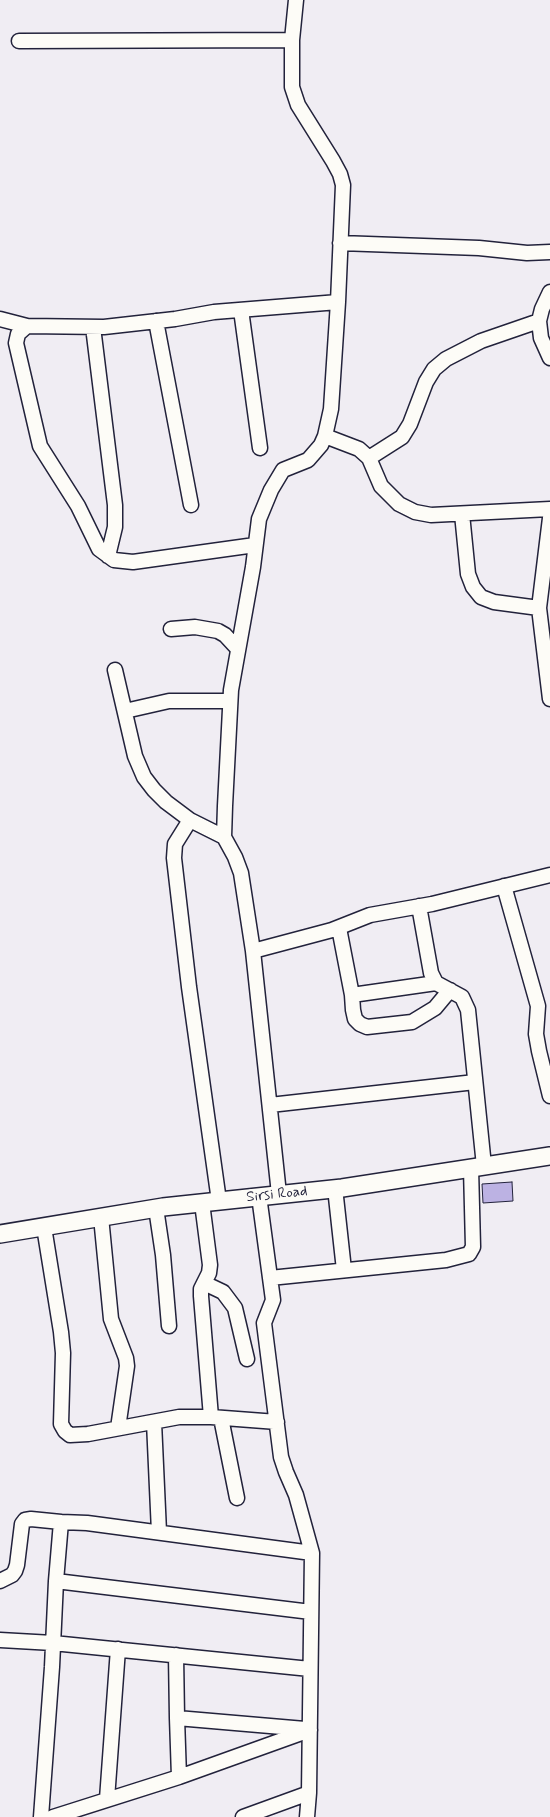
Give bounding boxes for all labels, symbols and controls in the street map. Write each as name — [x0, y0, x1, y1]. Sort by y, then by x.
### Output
street label: Sirsi Road — [246, 1183, 308, 1207]

